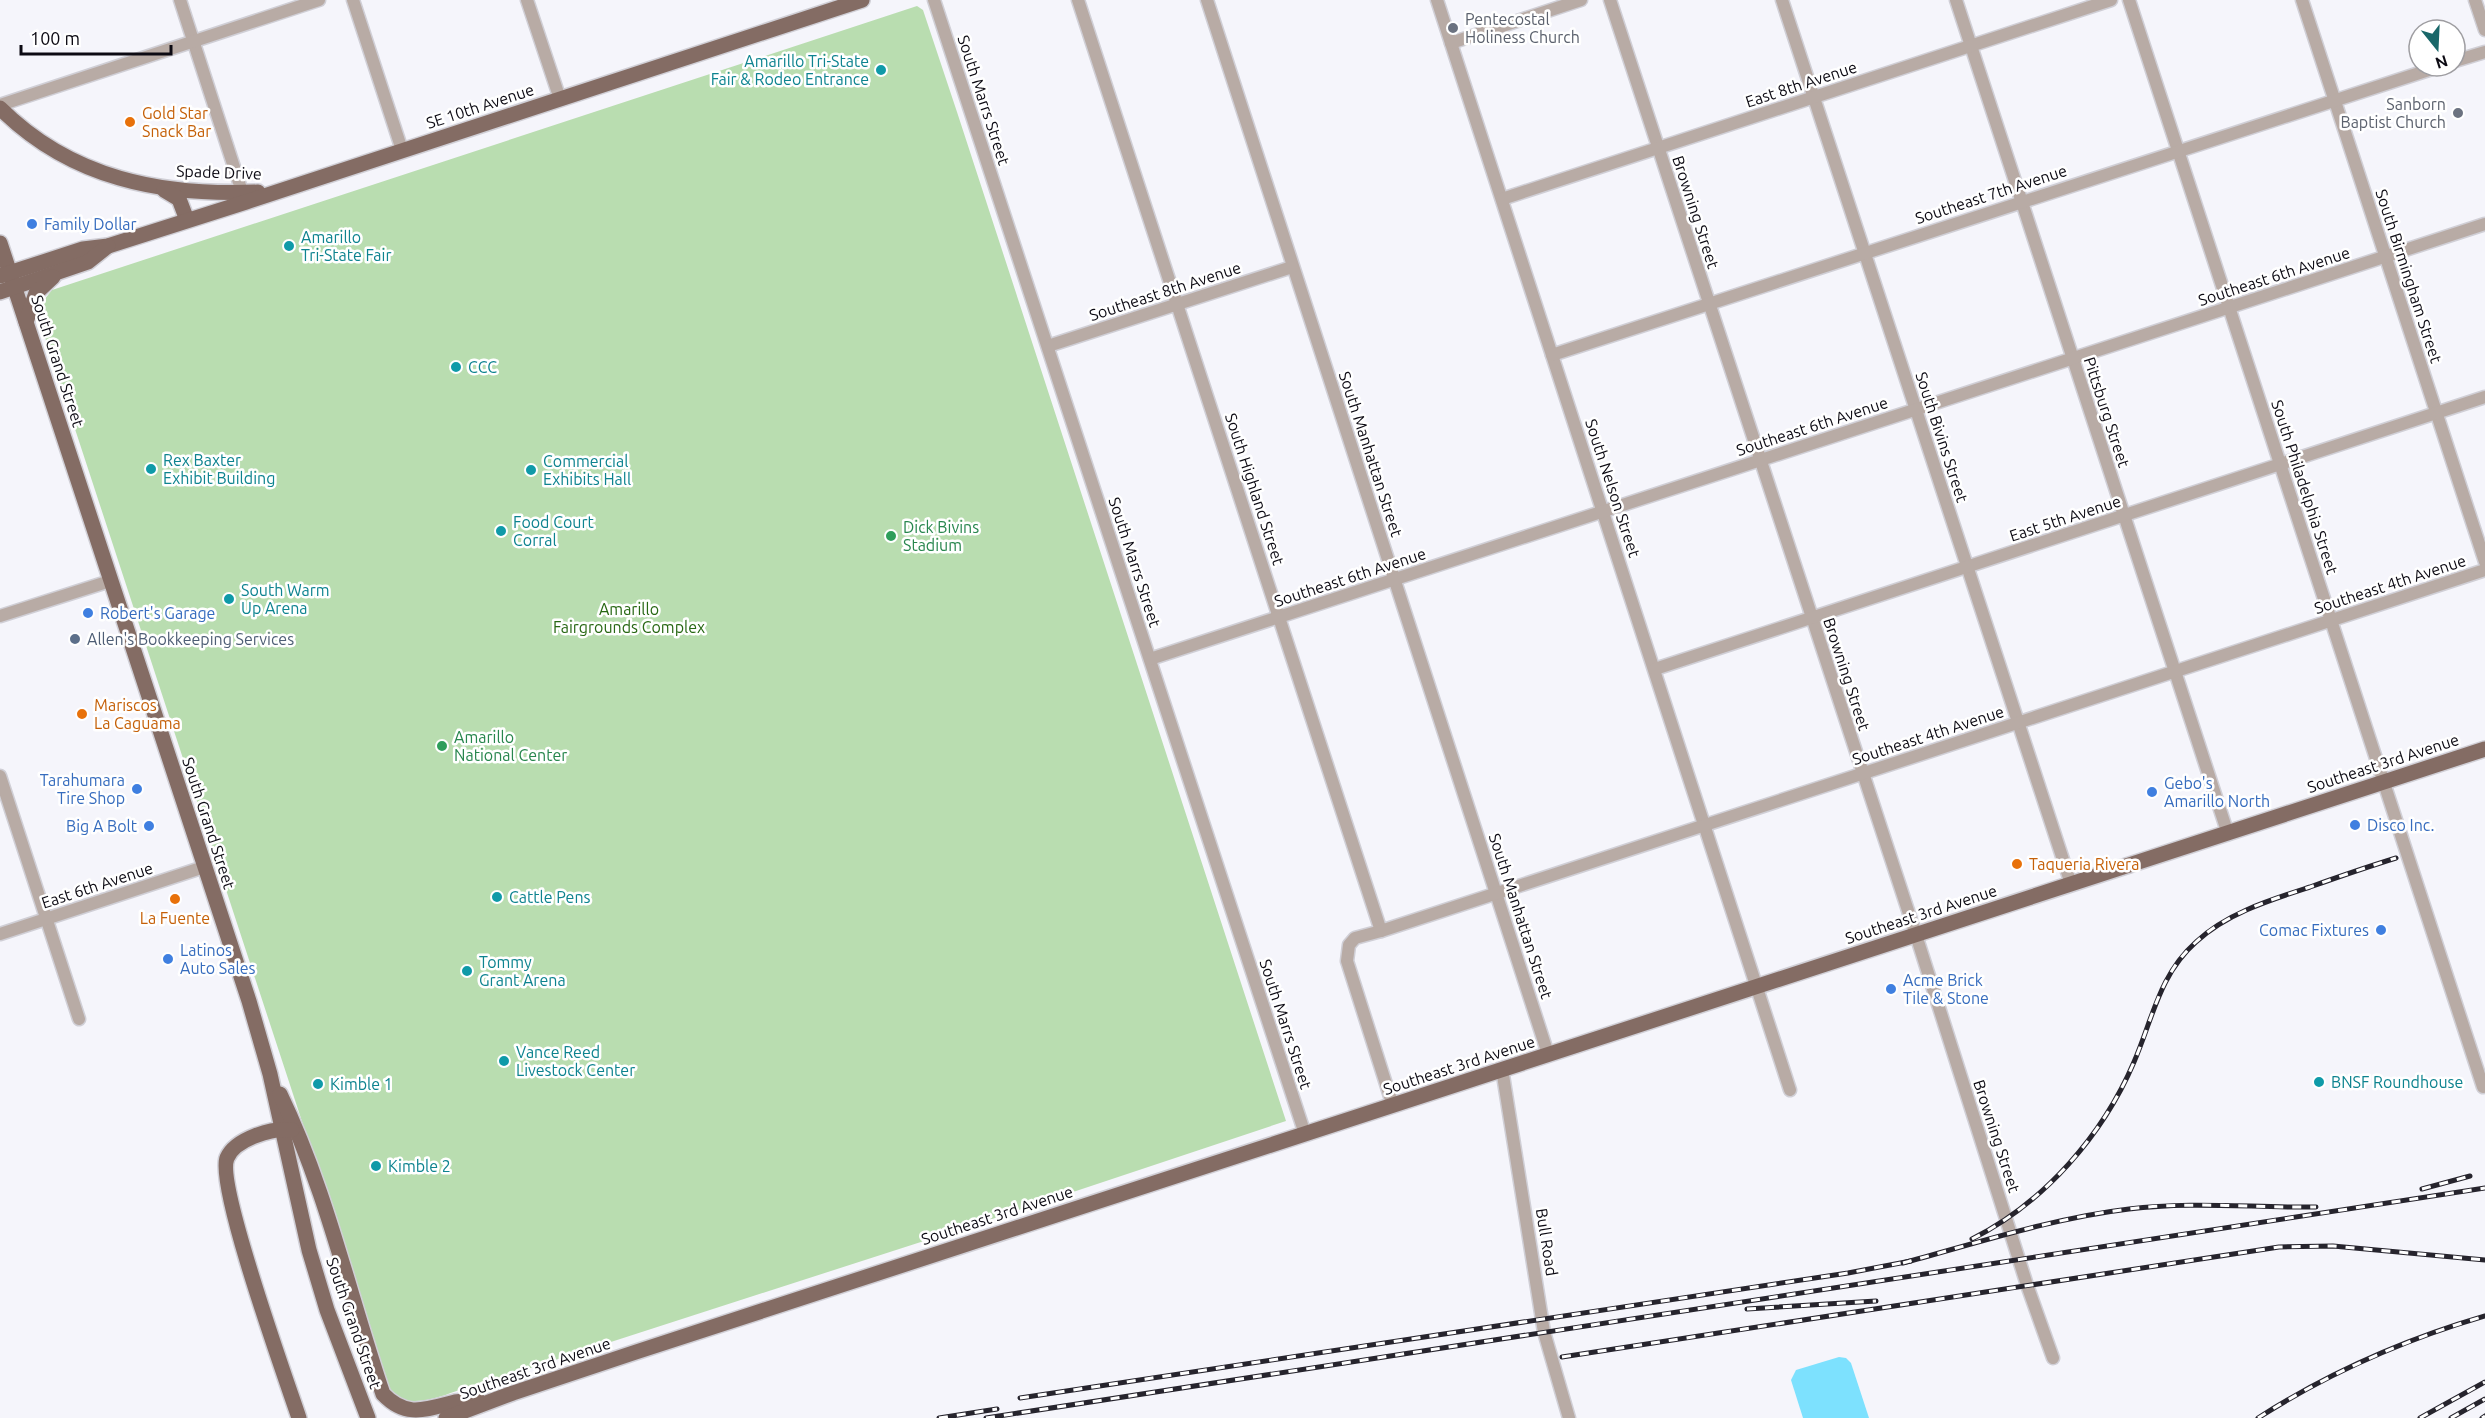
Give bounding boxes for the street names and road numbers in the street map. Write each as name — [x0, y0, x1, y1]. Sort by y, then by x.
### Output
street label: South Marrs Street — [955, 33, 1014, 168]
street label: East 8th Avenue — [1743, 58, 1859, 110]
street label: SE 10th Avenue — [424, 80, 536, 132]
street label: Browning Street — [1669, 153, 1723, 271]
street label: Southeast 7th Avenue — [1913, 161, 2069, 227]
street label: Spade Drive — [176, 162, 262, 182]
street label: South Birmingham Street — [2372, 187, 2446, 366]
street label: Southeast 6th Avenue — [2196, 243, 2352, 309]
street label: Southeast 8th Avenue — [1087, 258, 1243, 324]
street label: South Grand Street — [28, 293, 88, 430]
street label: Pittsburg Street — [2081, 355, 2134, 470]
street label: South Manhattan Street — [1336, 369, 1406, 540]
street label: South Bivins Street — [1912, 369, 1972, 505]
street label: Southeast 6th Avenue — [1734, 393, 1890, 459]
street label: South Philadelphia Street — [2268, 398, 2342, 577]
street label: South Highland Street — [1222, 411, 1288, 568]
street label: South Nelson Street — [1582, 417, 1644, 560]
street label: East 5th Avenue — [2007, 492, 2123, 544]
street label: South Marrs Street — [1106, 495, 1165, 630]
street label: Southeast 6th Avenue — [1272, 544, 1428, 610]
street label: Southeast 4th Avenue — [2312, 551, 2468, 617]
street label: Browning Street — [1820, 615, 1874, 733]
street label: Southeast 4th Avenue — [1850, 702, 2006, 768]
street label: Southeast 3rd Avenue — [2305, 730, 2461, 796]
street label: South Grand Street — [179, 755, 239, 892]
street label: South Manhattan Street — [1486, 831, 1556, 1002]
street label: East 6th Avenue — [39, 859, 155, 911]
street label: Southeast 3rd Avenue — [1843, 881, 1999, 947]
street label: South Marrs Street — [1257, 957, 1316, 1092]
street label: Southeast 3rd Avenue — [1381, 1032, 1537, 1098]
street label: Browning Street — [1970, 1077, 2024, 1195]
street label: Southeast 3rd Avenue — [919, 1182, 1075, 1248]
street label: Bull Road — [1533, 1207, 1561, 1277]
street label: South Grand Street — [323, 1255, 385, 1392]
street label: Southeast 3rd Avenue — [457, 1334, 613, 1402]

